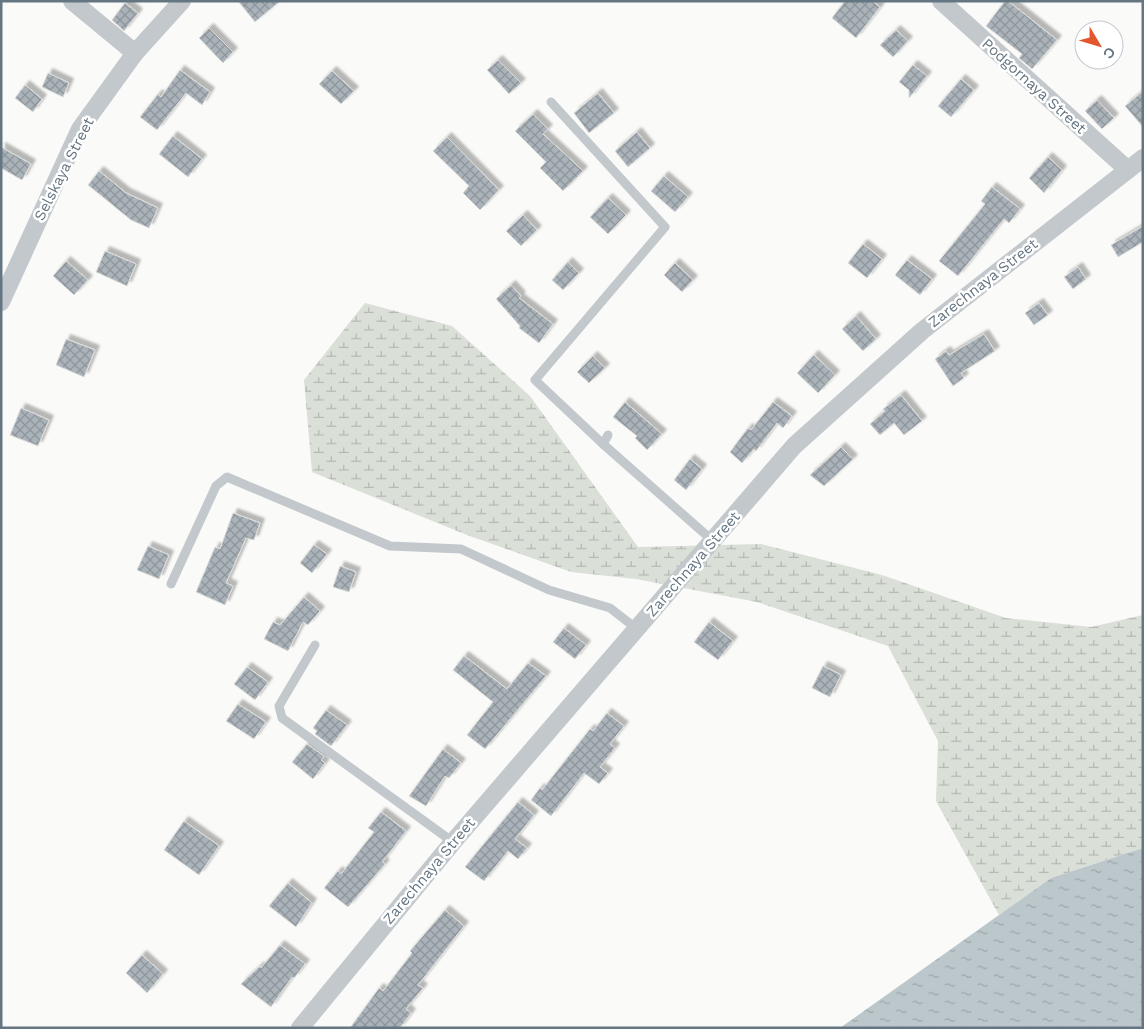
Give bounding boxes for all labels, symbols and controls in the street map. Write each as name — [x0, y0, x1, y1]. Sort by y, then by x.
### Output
north arrow — [1074, 20, 1124, 70]
street label: Podgornaya Street — [978, 35, 1090, 138]
text: С — [1100, 44, 1119, 62]
street label: Selskaya Street — [30, 114, 98, 223]
street label: Zarechnaya Street — [925, 234, 1042, 331]
street label: Zarechnaya Street — [642, 507, 744, 620]
street label: Zarechnaya Street — [379, 814, 479, 928]

